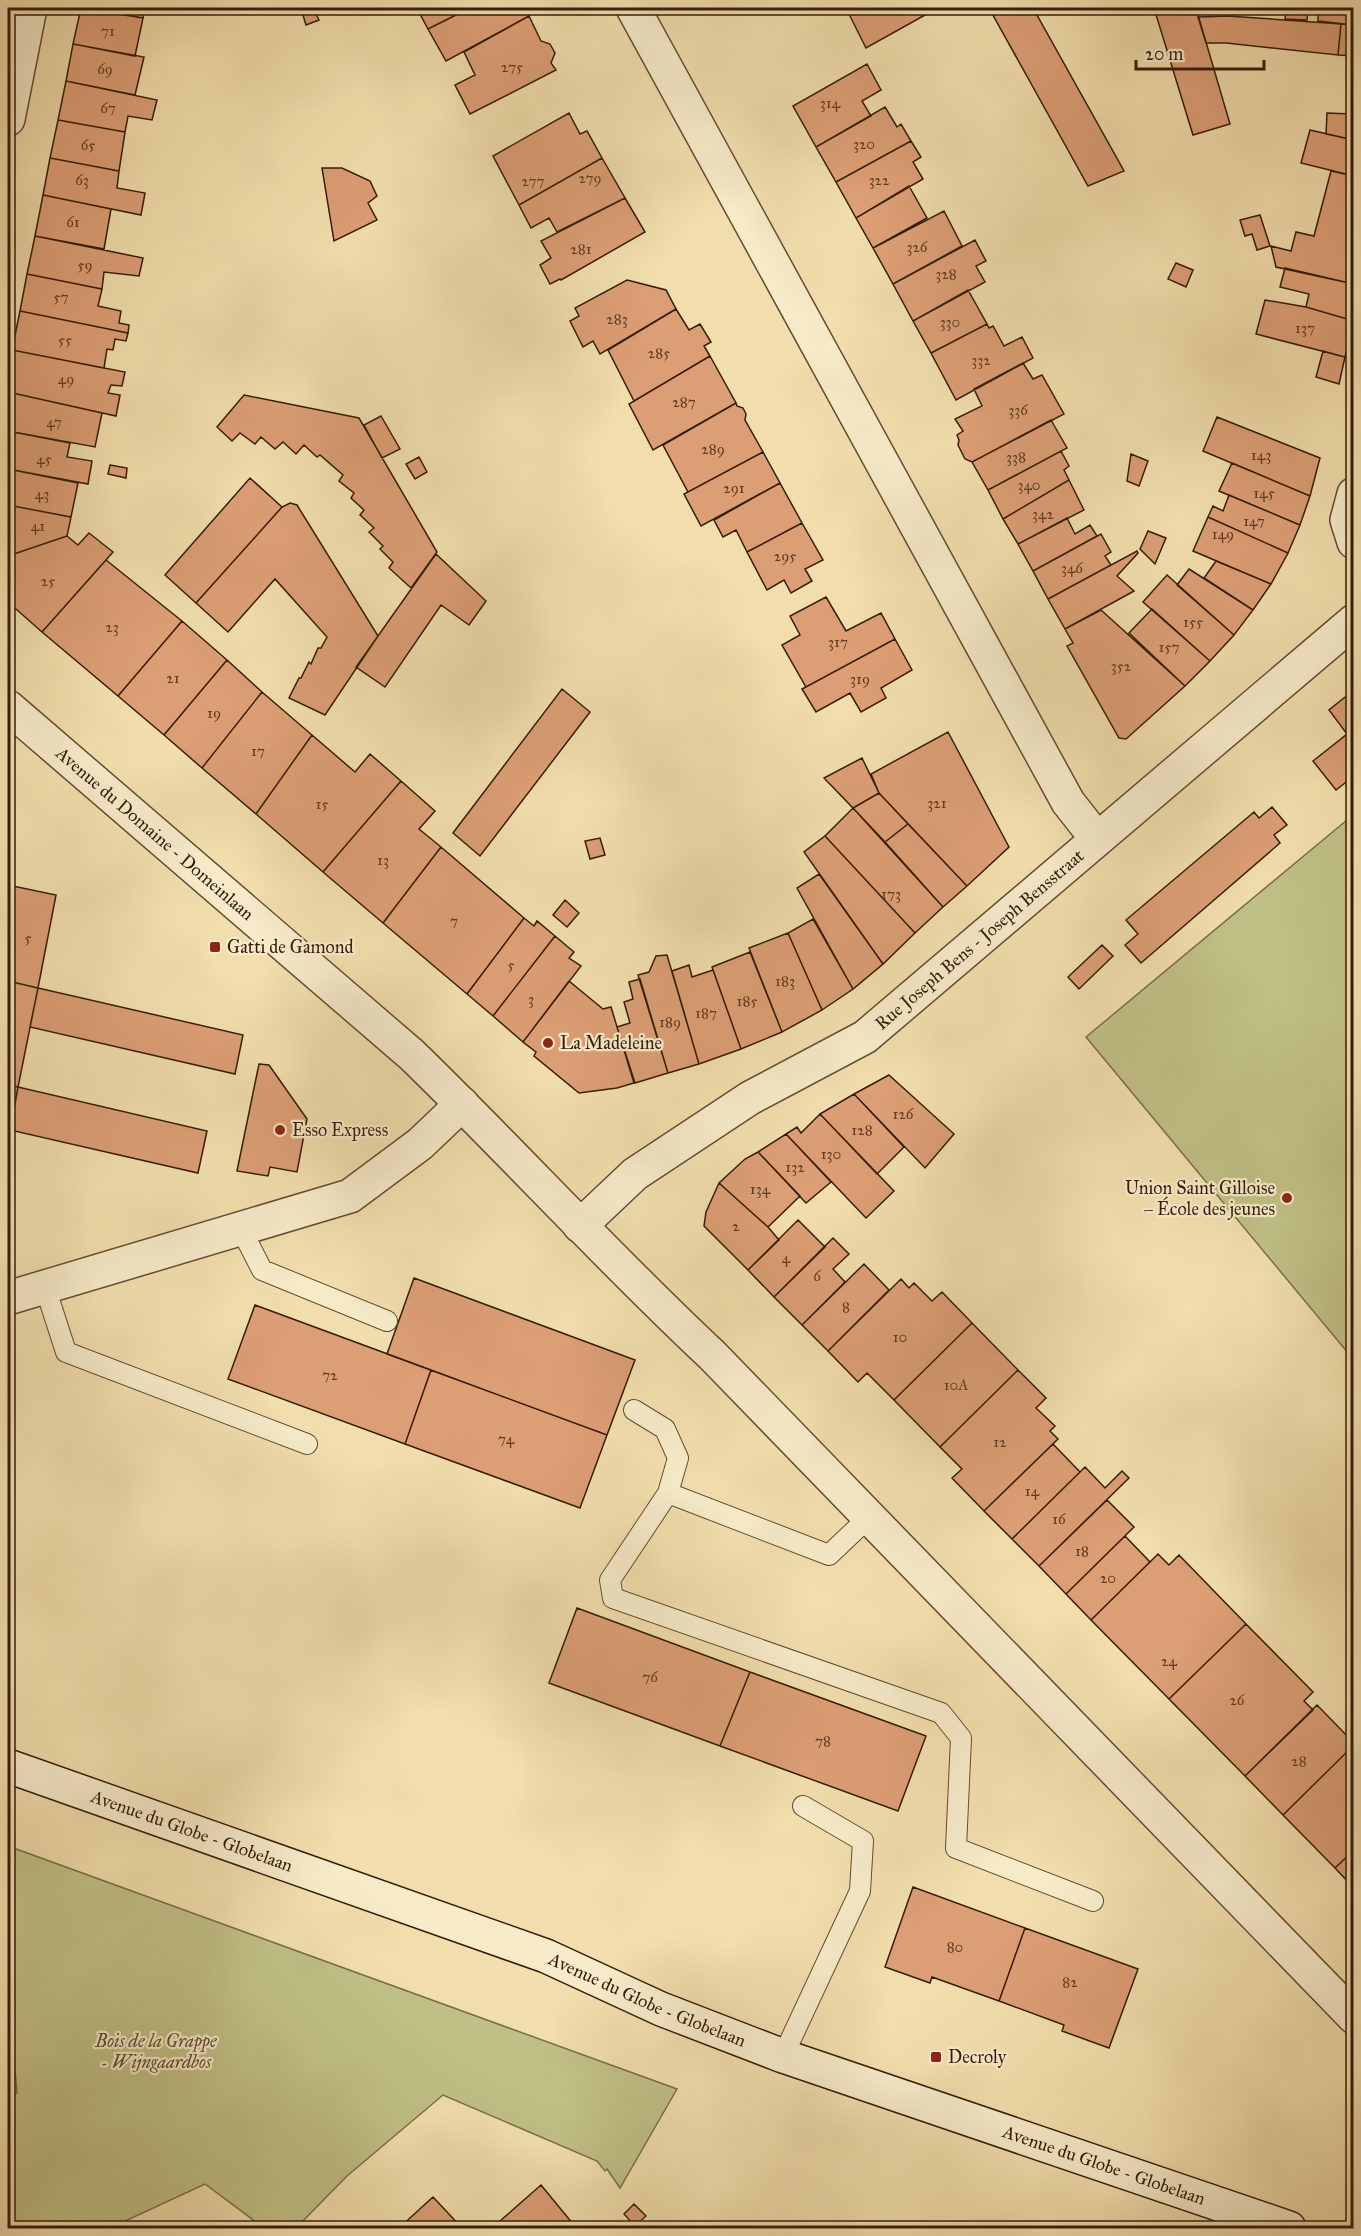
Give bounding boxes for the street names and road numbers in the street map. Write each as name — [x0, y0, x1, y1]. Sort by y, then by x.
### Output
street label: Avenue du Domaine - Domeinlaan — [51, 742, 259, 925]
street label: Rue Joseph Bens - Joseph Bensstraat — [870, 844, 1089, 1035]
street label: Avenue du Globe - Globelaan — [87, 1785, 296, 1877]
street label: Avenue du Globe - Globelaan — [544, 1947, 749, 2052]
street label: Avenue du Globe - Globelaan — [999, 2120, 1208, 2210]

